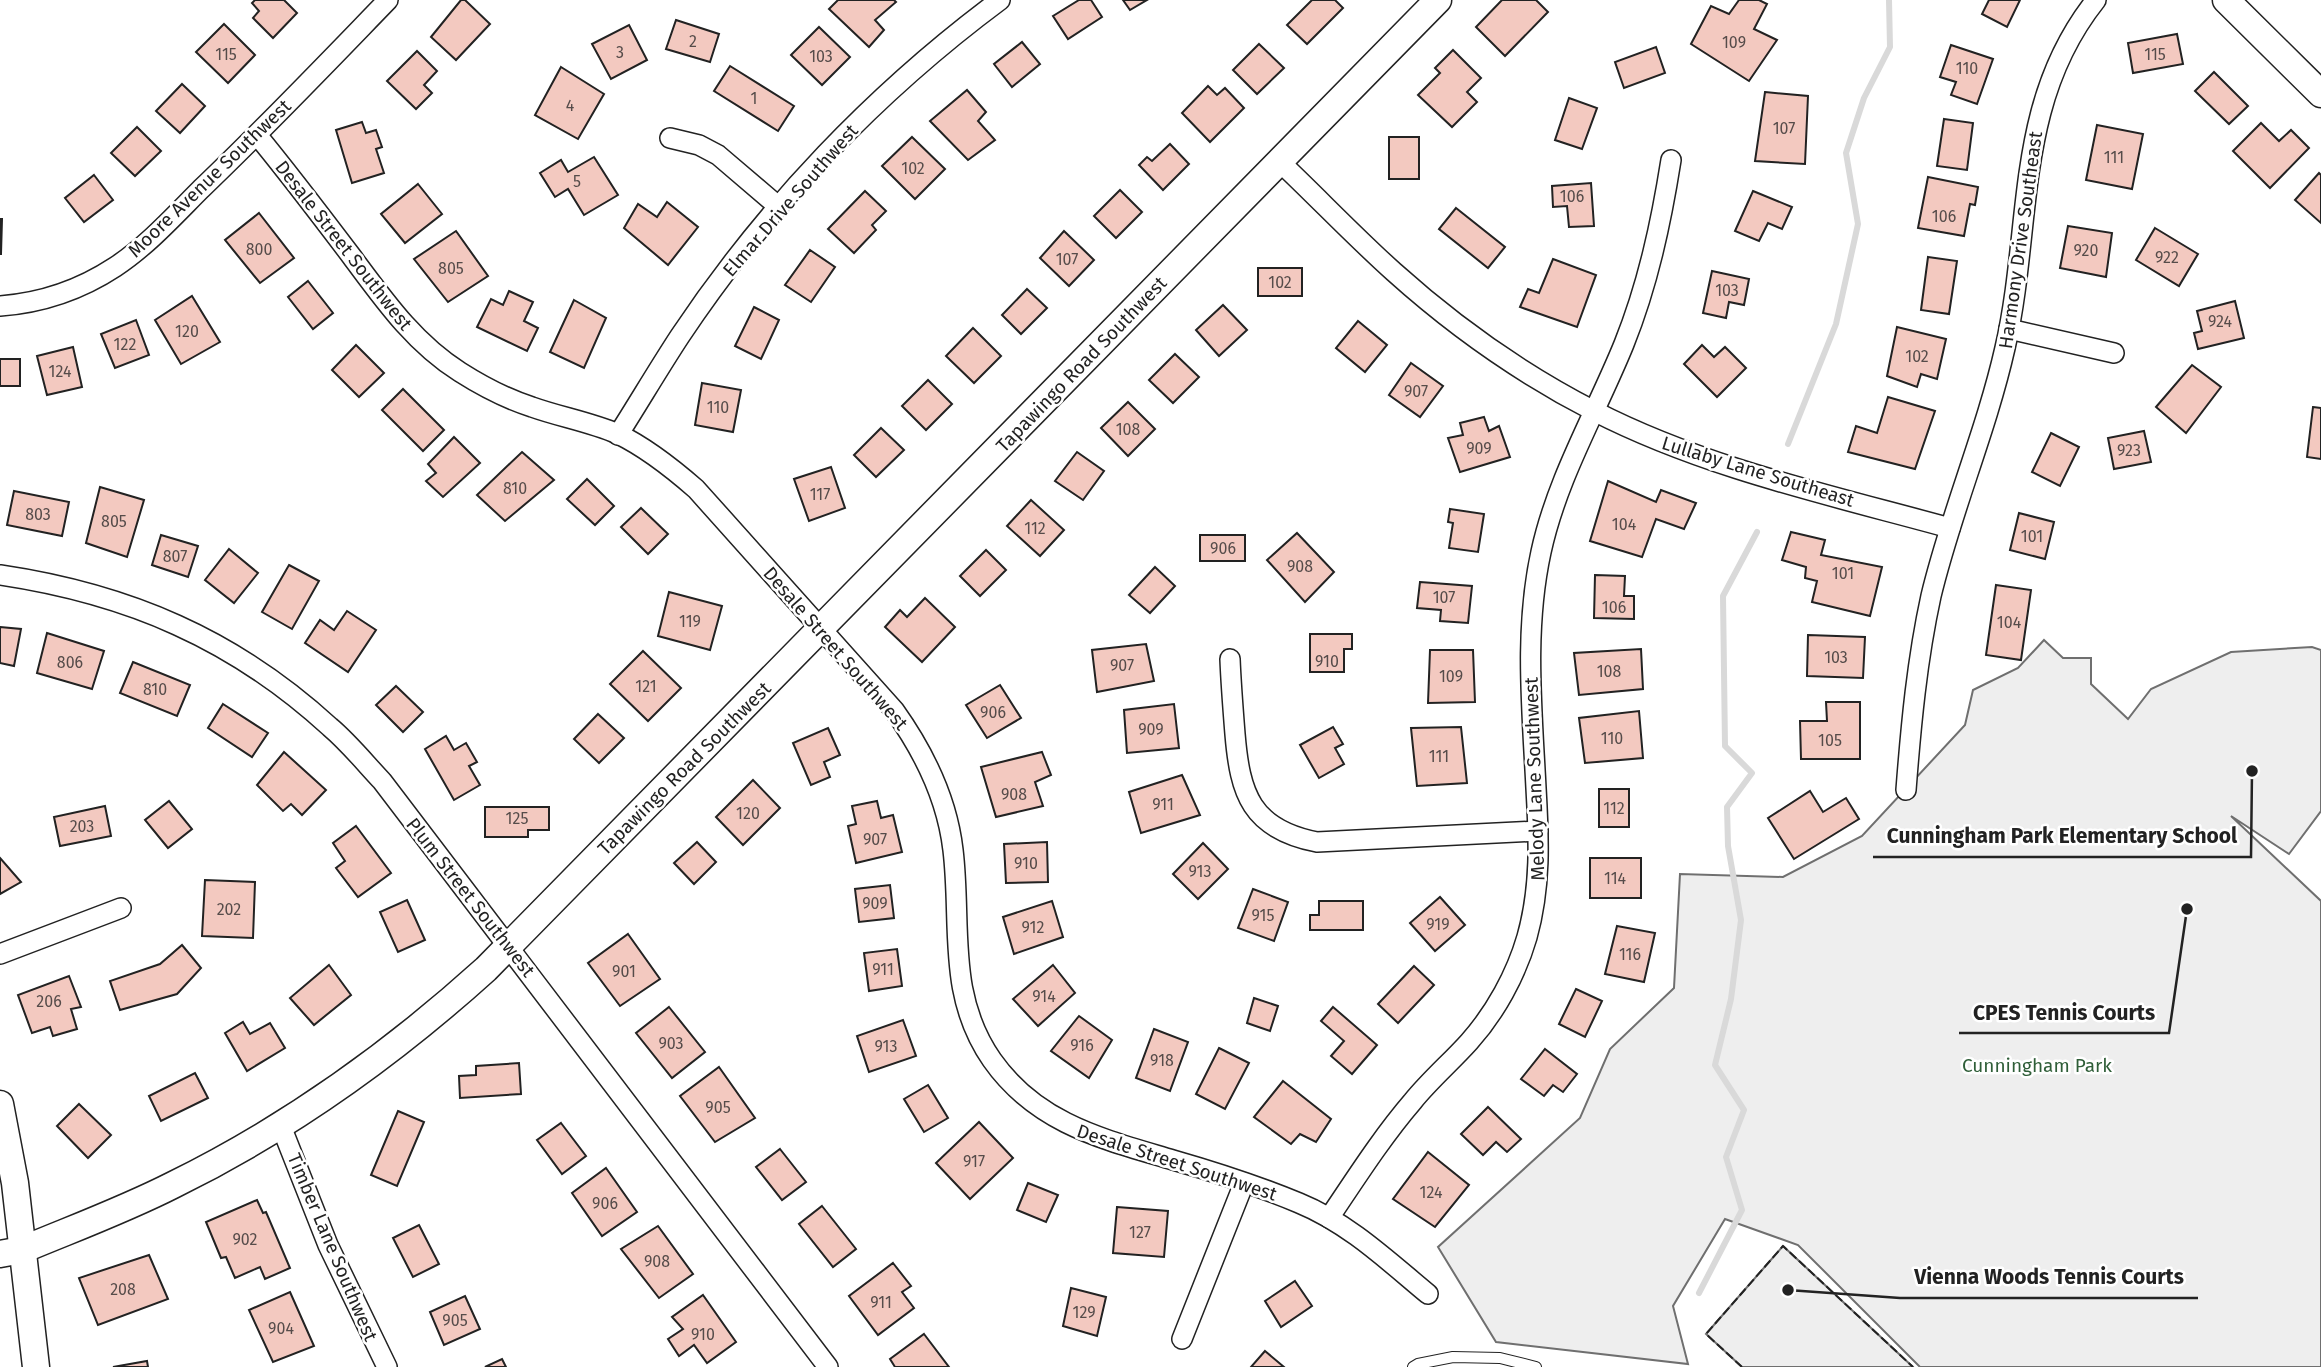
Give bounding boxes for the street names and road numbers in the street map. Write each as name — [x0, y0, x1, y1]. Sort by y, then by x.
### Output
street label: Moore Avenue Southwest — [123, 94, 296, 262]
street label: Elmar Drive Southwest — [718, 119, 863, 281]
street label: Harmony Drive Southeast — [1994, 130, 2047, 350]
street label: Desale Street Southwest — [270, 156, 417, 335]
street label: Tapawingo Road Southwest — [991, 272, 1171, 457]
street label: Lullaby Lane Southeast — [1659, 431, 1857, 512]
street label: Desale Street Southwest — [758, 562, 913, 735]
street label: Tapawingo Road Southwest — [593, 677, 776, 860]
street label: Melody Lane Southwest — [1519, 677, 1550, 881]
street label: Plum Street Southwest — [401, 813, 540, 982]
street label: Desale Street Southwest — [1074, 1119, 1280, 1206]
street label: Timber Lane Southwest — [283, 1150, 383, 1345]

